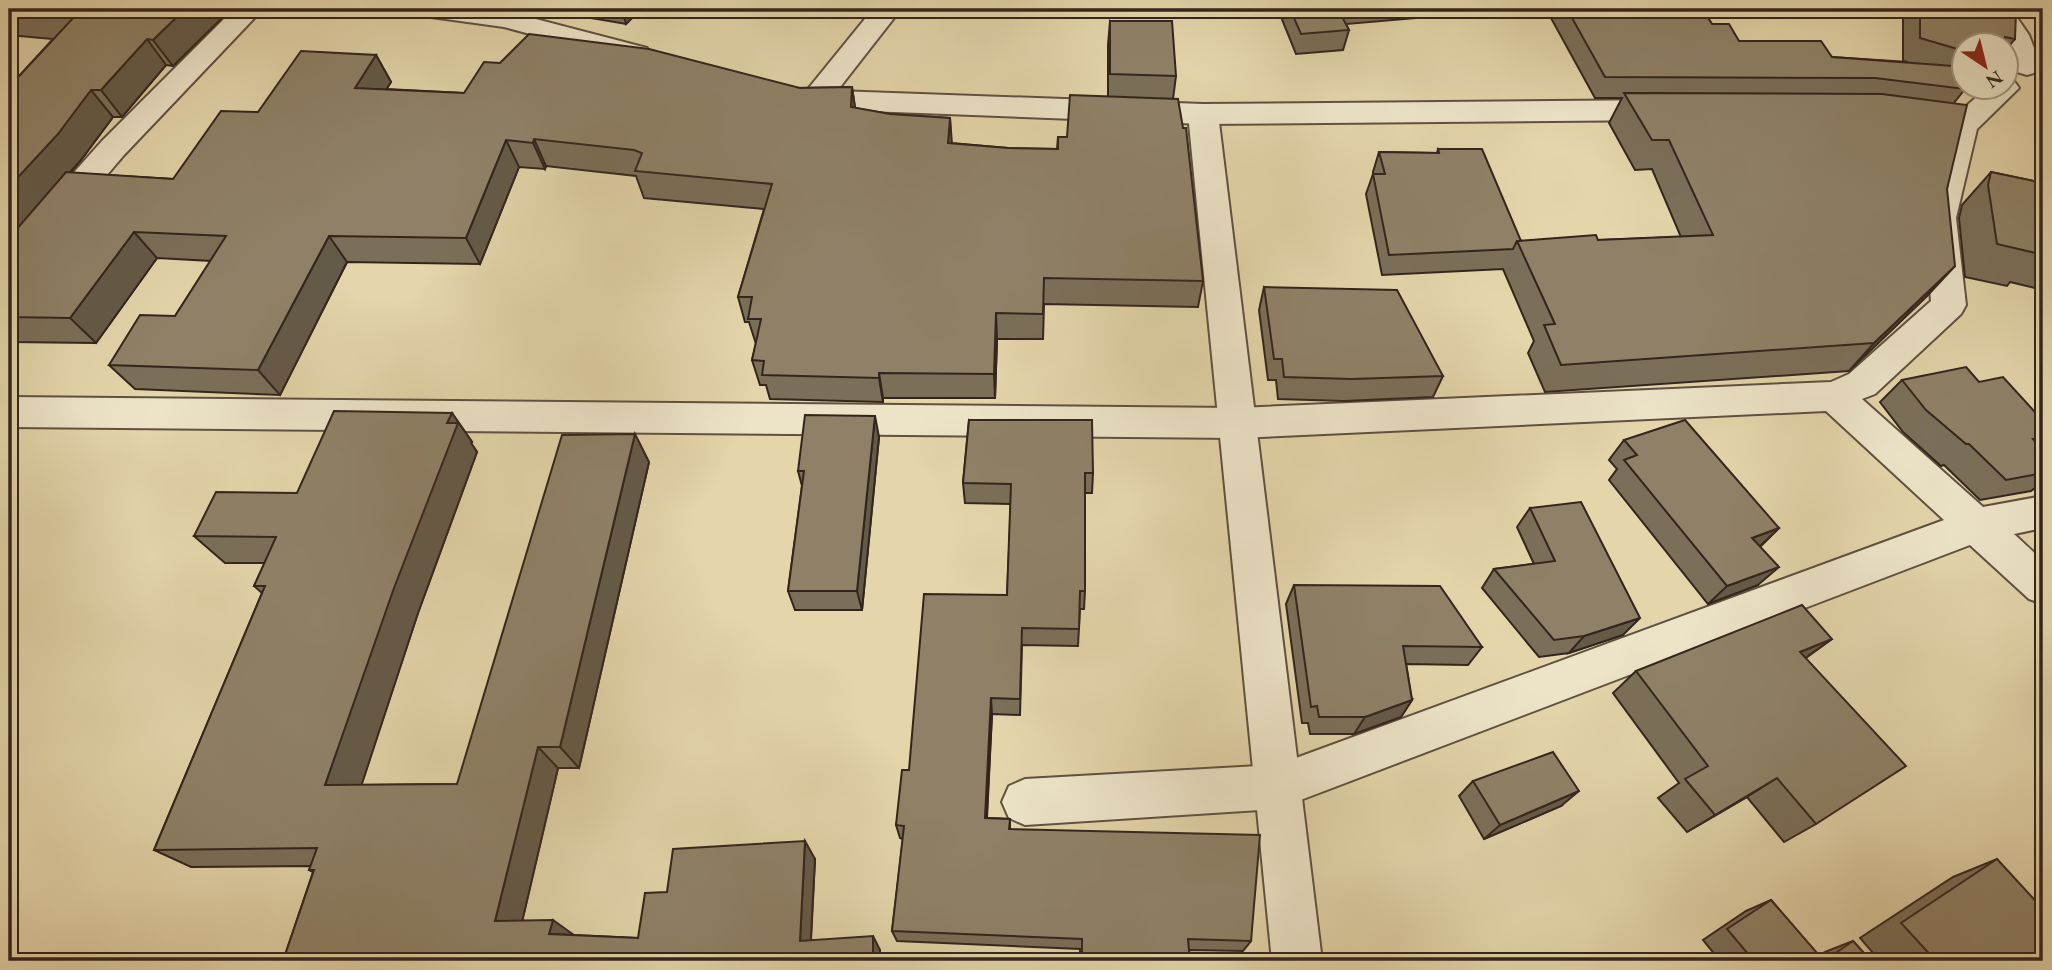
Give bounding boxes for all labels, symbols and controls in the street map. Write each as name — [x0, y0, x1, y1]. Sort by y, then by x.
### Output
north arrow — [1951, 32, 2021, 102]
text: N — [1980, 65, 2008, 95]

